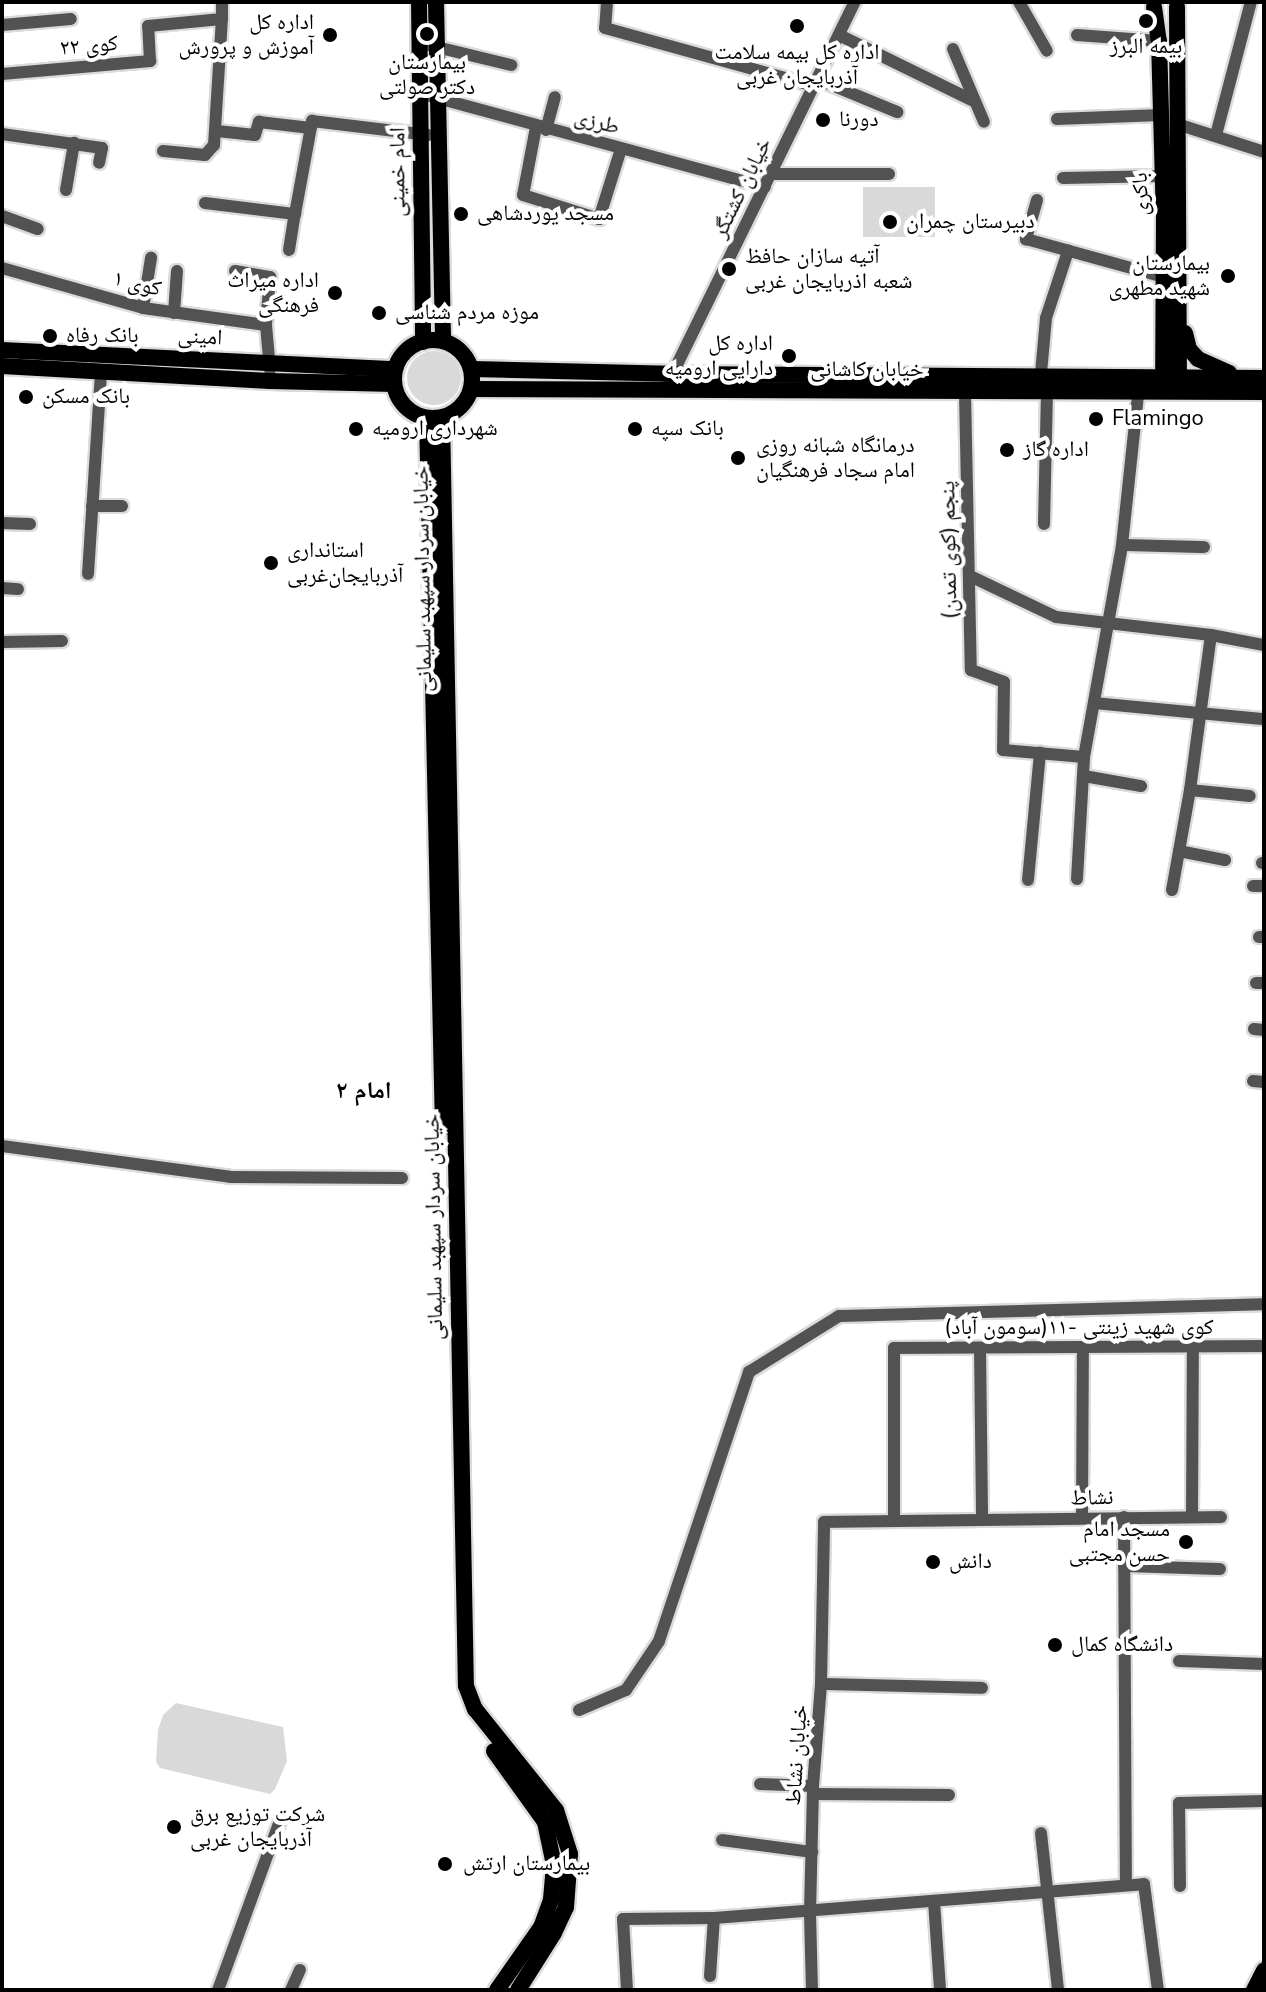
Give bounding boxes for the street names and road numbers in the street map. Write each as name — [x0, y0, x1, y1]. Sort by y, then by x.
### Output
street label: کوی ۲۲ — [59, 30, 119, 62]
street label: طرزی — [572, 103, 622, 141]
street label: امام خمینی — [385, 127, 411, 217]
street label: خیابان کشتگر — [706, 134, 778, 242]
street label: باکری — [1127, 172, 1155, 216]
street label: کوی ۱ — [110, 265, 164, 303]
street label: امینی — [177, 323, 223, 351]
street label: خیابان کاشانی — [810, 357, 924, 383]
street label: خیابان سردار سپهبد سلیمانی — [408, 466, 438, 692]
street label: پنجم (کوی تمدن) — [935, 481, 963, 619]
street label: خیابان سردار سپهبد سلیمانی — [419, 1114, 449, 1340]
street label: کوی شهید زینتی -۱۱(سومون آباد) — [944, 1315, 1214, 1341]
street label: نشاط — [1070, 1484, 1114, 1512]
street label: خیابان نشاط — [780, 1704, 814, 1806]

